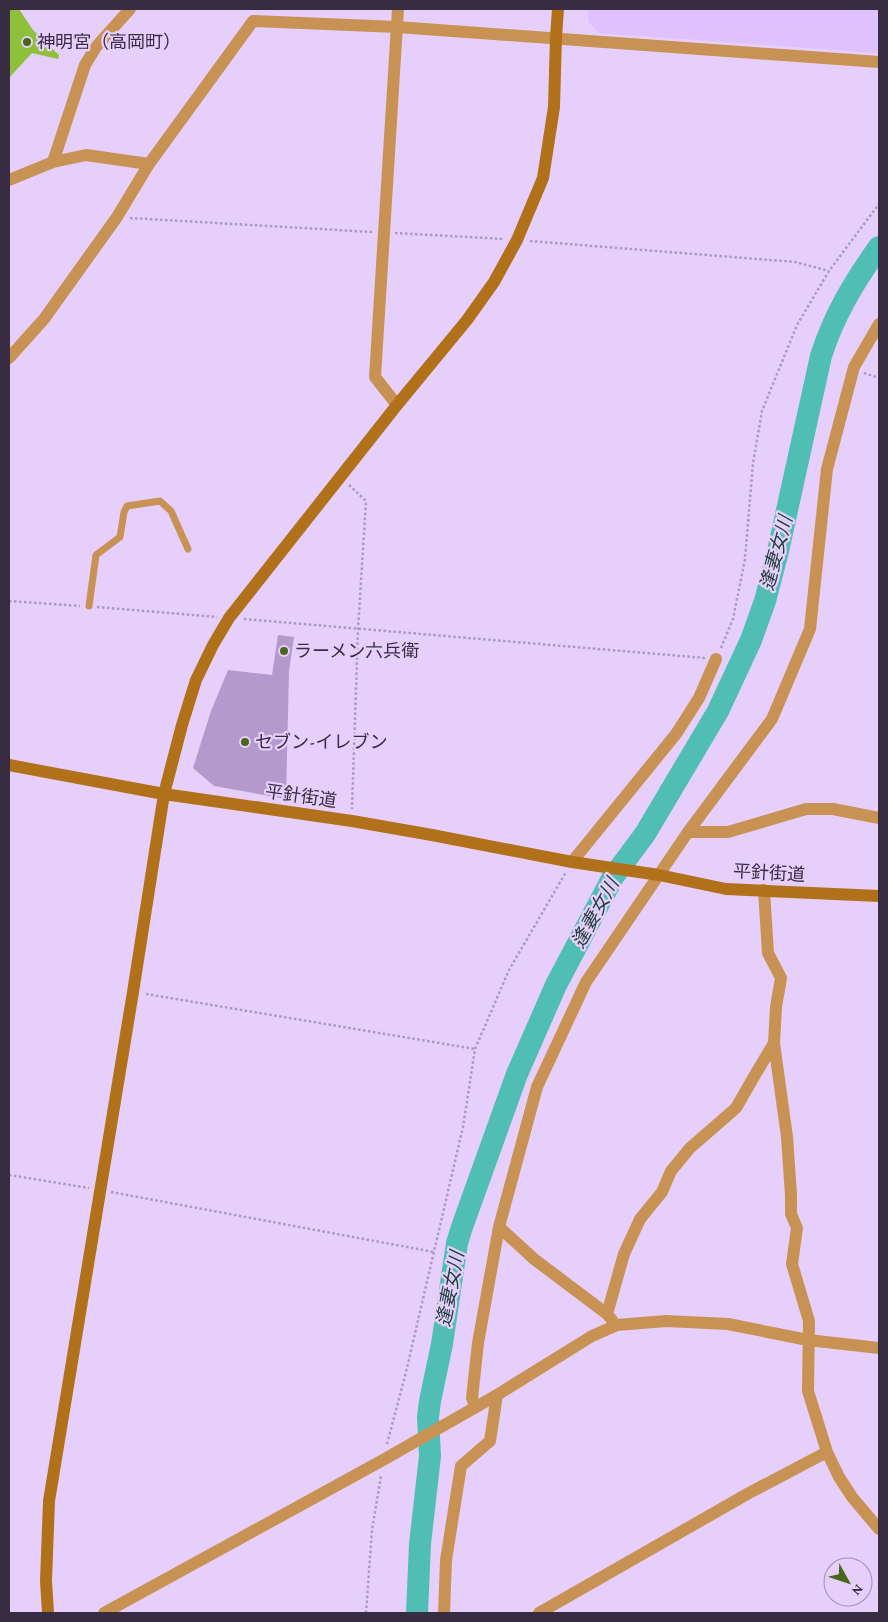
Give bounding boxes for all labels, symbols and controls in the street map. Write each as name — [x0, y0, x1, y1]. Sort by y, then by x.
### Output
place label: 神明宮（高岡町） — [37, 32, 181, 52]
marker: 神明宮（高岡町） — [21, 36, 33, 48]
water label: 逢妻女川 — [756, 512, 796, 592]
place label: ラーメン六兵衛 — [294, 641, 419, 661]
marker: ラーメン六兵衛 — [278, 645, 290, 657]
place label: セブン-イレブン — [255, 732, 388, 752]
marker: セブン-イレブン — [239, 736, 251, 748]
street label: 平針街道 — [264, 781, 338, 811]
street label: 平針街道 — [733, 861, 805, 885]
water label: 逢妻女川 — [567, 873, 624, 951]
water label: 逢妻女川 — [432, 1248, 468, 1328]
north arrow — [823, 1557, 873, 1607]
text: N — [848, 1582, 867, 1600]

